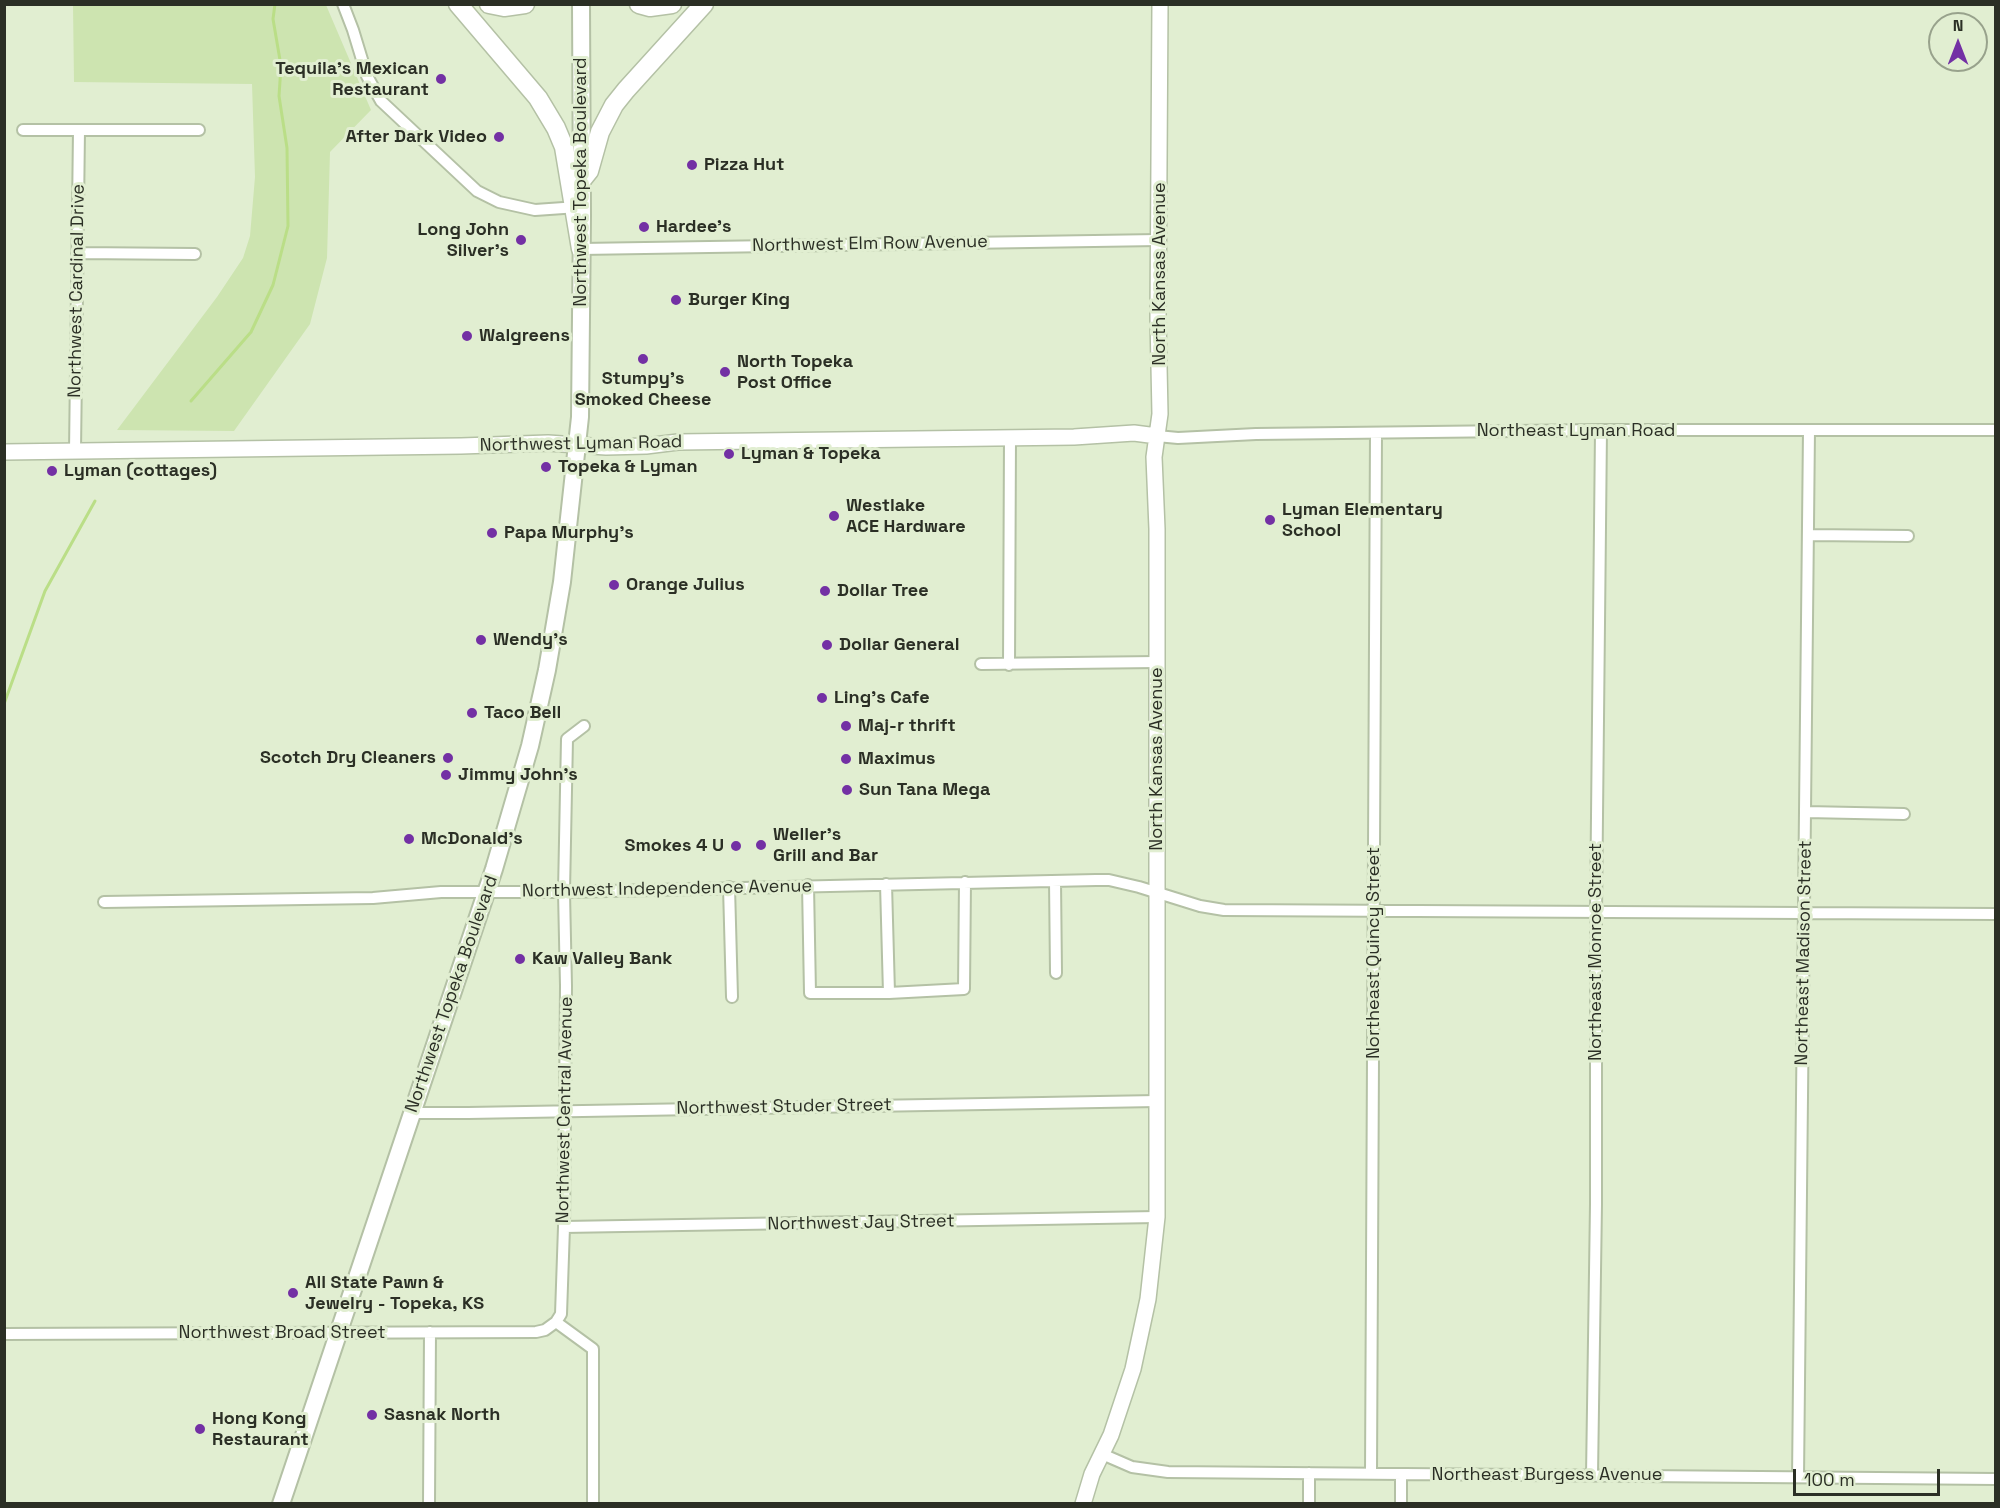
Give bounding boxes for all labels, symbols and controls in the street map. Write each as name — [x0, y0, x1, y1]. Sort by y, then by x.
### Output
north arrow — [1928, 12, 1988, 72]
text: N — [1953, 15, 1963, 36]
street label: Northwest Topeka Boulevard — [570, 57, 592, 307]
place label: Tequila’s Mexican Restaurant — [275, 58, 429, 100]
marker: Tequila’s Mexican Restaurant — [434, 72, 448, 86]
place label: After Dark Video — [345, 126, 487, 148]
marker: After Dark Video — [492, 130, 506, 144]
place label: Pizza Hut — [704, 154, 784, 176]
marker: Pizza Hut — [685, 158, 699, 172]
street label: North Kansas Avenue — [1149, 182, 1171, 366]
street label: Northwest Cardinal Drive — [64, 184, 90, 398]
place label: Hardee's — [656, 216, 731, 238]
place label: Long John Silver's — [418, 219, 509, 262]
marker: Hardee's — [637, 220, 651, 234]
street label: Northwest Elm Row Avenue — [752, 231, 988, 257]
marker: Long John Silver's — [514, 233, 528, 247]
place label: Burger King — [688, 289, 790, 311]
marker: Burger King — [669, 293, 683, 307]
place label: Walgreens — [479, 325, 570, 347]
marker: Walgreens — [460, 329, 474, 343]
place label: North Topeka Post Office — [737, 351, 853, 394]
marker: Stumpy's Smoked Cheese — [636, 352, 650, 366]
marker: North Topeka Post Office — [718, 365, 732, 379]
place label: Stumpy's Smoked Cheese — [575, 368, 711, 410]
street label: Northeast Lyman Road — [1477, 420, 1675, 442]
street label: Northwest Lyman Road — [480, 431, 682, 457]
place label: Lyman & Topeka — [741, 443, 881, 465]
marker: Lyman & Topeka — [722, 447, 736, 461]
place label: Topeka & Lyman — [558, 456, 698, 478]
place label: Lyman (cottages) — [64, 460, 217, 482]
marker: Topeka & Lyman — [539, 460, 553, 474]
marker: Lyman (cottages) — [45, 464, 59, 478]
place label: Westlake ACE Hardware — [846, 495, 966, 538]
place label: Lyman Elementary School — [1282, 499, 1443, 542]
marker: Westlake ACE Hardware — [827, 509, 841, 523]
marker: Lyman Elementary School — [1263, 513, 1277, 527]
place label: Papa Murphy's — [504, 522, 634, 544]
marker: Papa Murphy's — [485, 526, 499, 540]
place label: Orange Julius — [626, 574, 745, 596]
marker: Orange Julius — [607, 578, 621, 592]
place label: Dollar Tree — [837, 580, 929, 602]
marker: Dollar Tree — [818, 584, 832, 598]
place label: Wendy's — [493, 629, 568, 651]
marker: Wendy's — [474, 633, 488, 647]
place label: Dollar General — [839, 634, 960, 656]
marker: Dollar General — [820, 638, 834, 652]
street label: North Kansas Avenue — [1146, 667, 1168, 851]
place label: Ling's Cafe — [834, 687, 930, 709]
marker: Ling's Cafe — [815, 691, 829, 705]
place label: Taco Bell — [484, 702, 561, 724]
marker: Taco Bell — [465, 706, 479, 720]
place label: Maj-r thrift — [858, 715, 956, 737]
marker: Maj-r thrift — [839, 719, 853, 733]
place label: Scotch Dry Cleaners — [260, 747, 436, 769]
place label: Maximus — [858, 748, 935, 770]
marker: Scotch Dry Cleaners — [441, 751, 455, 765]
marker: Maximus — [839, 752, 853, 766]
place label: Jimmy John's — [458, 764, 578, 786]
marker: Jimmy John's — [439, 768, 453, 782]
place label: Sun Tana Mega — [859, 779, 990, 801]
marker: Sun Tana Mega — [840, 783, 854, 797]
place label: Weller's Grill and Bar — [773, 824, 878, 866]
place label: McDonald's — [421, 828, 523, 850]
marker: McDonald's — [402, 832, 416, 846]
place label: Smokes 4 U — [625, 835, 724, 857]
marker: Weller's Grill and Bar — [754, 838, 768, 852]
marker: Smokes 4 U — [729, 839, 743, 853]
street label: Northeast Madison Street — [1791, 840, 1817, 1066]
street label: Northeast Monroe Street — [1585, 843, 1607, 1061]
street label: Northeast Quincy Street — [1363, 847, 1385, 1059]
street label: Northwest Topeka Boulevard — [401, 873, 503, 1115]
street label: Northwest Independence Avenue — [522, 876, 812, 902]
place label: Kaw Valley Bank — [532, 948, 673, 970]
marker: Kaw Valley Bank — [513, 952, 527, 966]
street label: Northwest Central Avenue — [552, 996, 578, 1224]
street label: Northwest Studer Street — [676, 1094, 892, 1120]
street label: Northwest Jay Street — [767, 1211, 955, 1235]
place label: All State Pawn & Jewelry - Topeka, KS — [305, 1272, 484, 1314]
marker: All State Pawn & Jewelry - Topeka, KS — [286, 1286, 300, 1300]
street label: Northwest Broad Street — [179, 1322, 385, 1344]
place label: Sasnak North — [384, 1404, 500, 1426]
place label: Hong Kong Restaurant — [212, 1408, 309, 1450]
marker: Sasnak North — [365, 1408, 379, 1422]
marker: Hong Kong Restaurant — [193, 1422, 207, 1436]
scale bar — [1796, 1457, 1943, 1495]
street label: Northeast Burgess Avenue — [1431, 1464, 1663, 1486]
text: 100 m — [1804, 1468, 1855, 1491]

